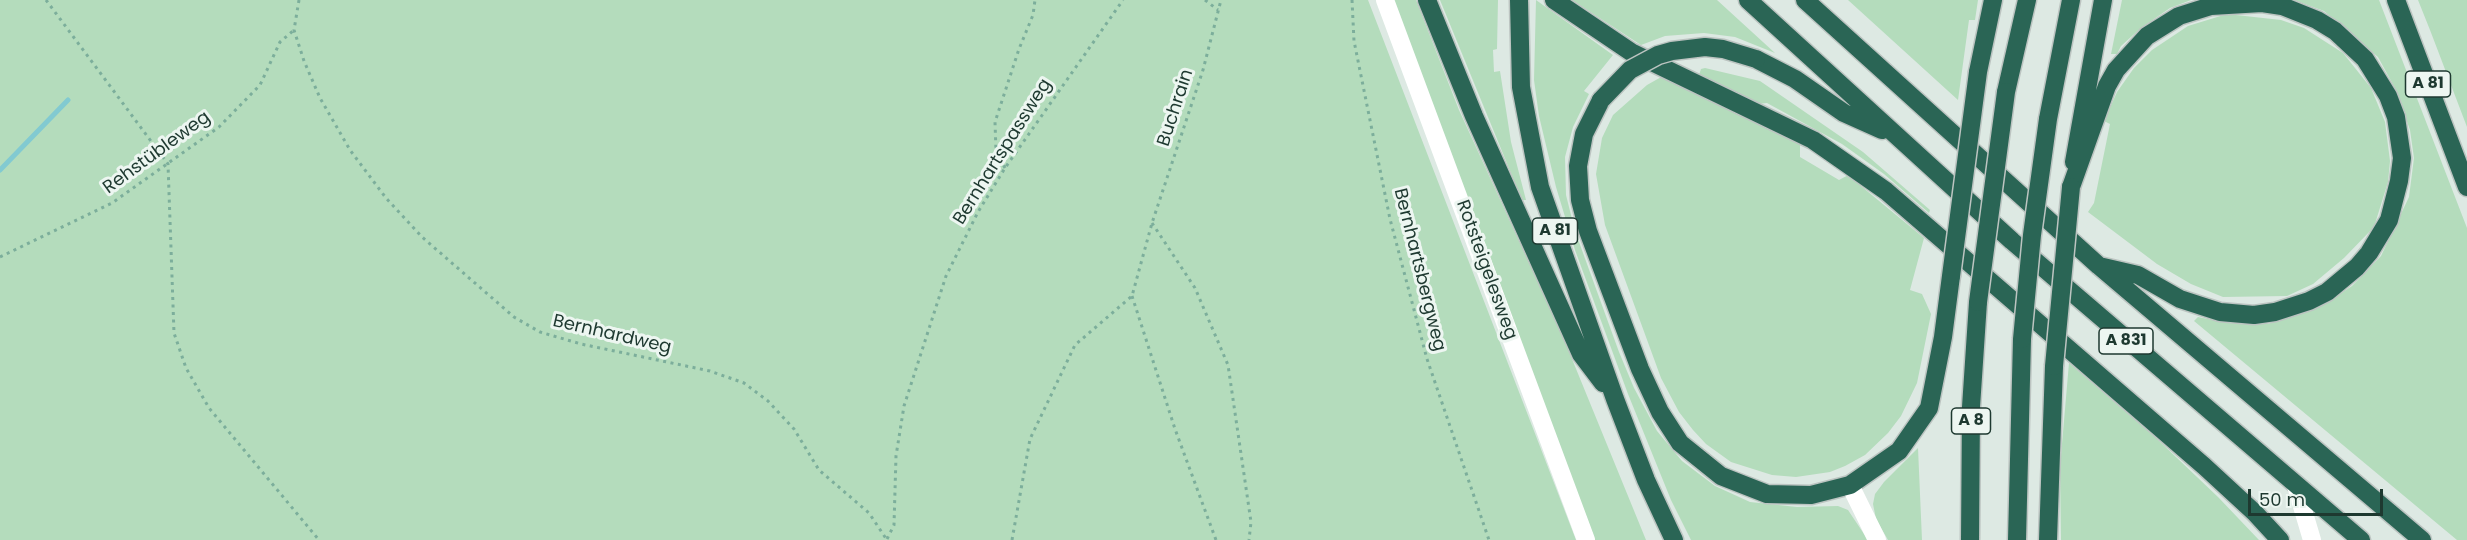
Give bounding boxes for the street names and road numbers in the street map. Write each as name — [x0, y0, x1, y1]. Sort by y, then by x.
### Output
street label: Buchrain — [1153, 67, 1199, 149]
road number: A 81 — [2406, 71, 2450, 97]
street label: Bernhartspassweg — [949, 75, 1057, 229]
street label: Rehstübleweg — [99, 107, 215, 199]
street label: Bernhartsbergweg — [1388, 186, 1450, 354]
street label: Rotsteigelesweg — [1451, 197, 1521, 343]
road number: A 81 — [1532, 218, 1578, 244]
street label: Bernhardweg — [551, 311, 673, 359]
road number: A 831 — [2099, 328, 2153, 354]
road number: A 8 — [1952, 408, 1990, 434]

